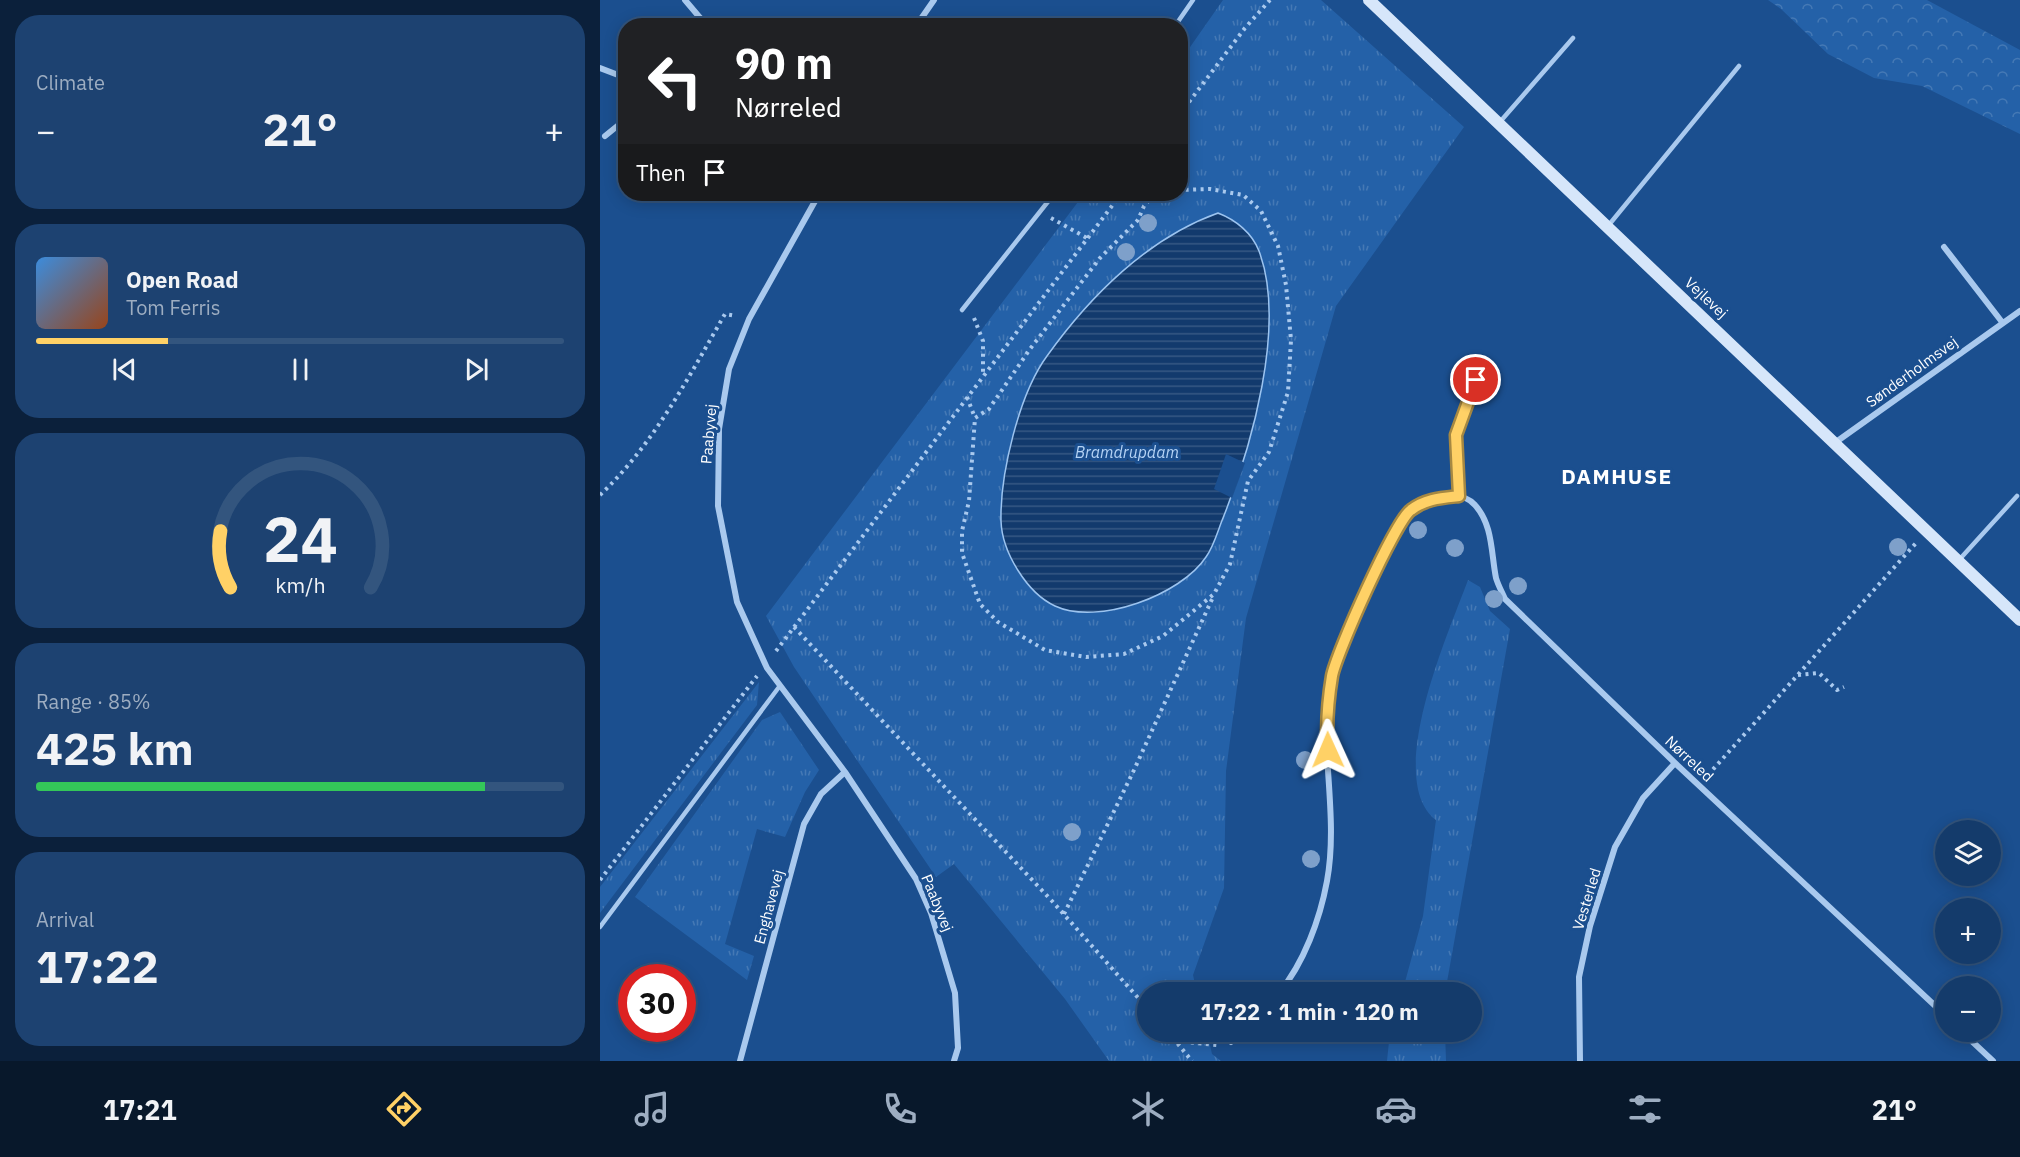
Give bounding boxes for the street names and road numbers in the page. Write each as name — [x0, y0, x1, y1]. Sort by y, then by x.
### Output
street label: Vejlevej — [1681, 273, 1732, 322]
street label: Sønderholmsvej — [1862, 332, 1961, 411]
street label: Paabyvej — [696, 403, 721, 465]
street label: Nørreled — [1661, 731, 1718, 786]
street label: Vesterled — [1568, 865, 1605, 932]
street label: Enghavevej — [749, 868, 788, 946]
street label: Paabyvej — [917, 871, 958, 934]

